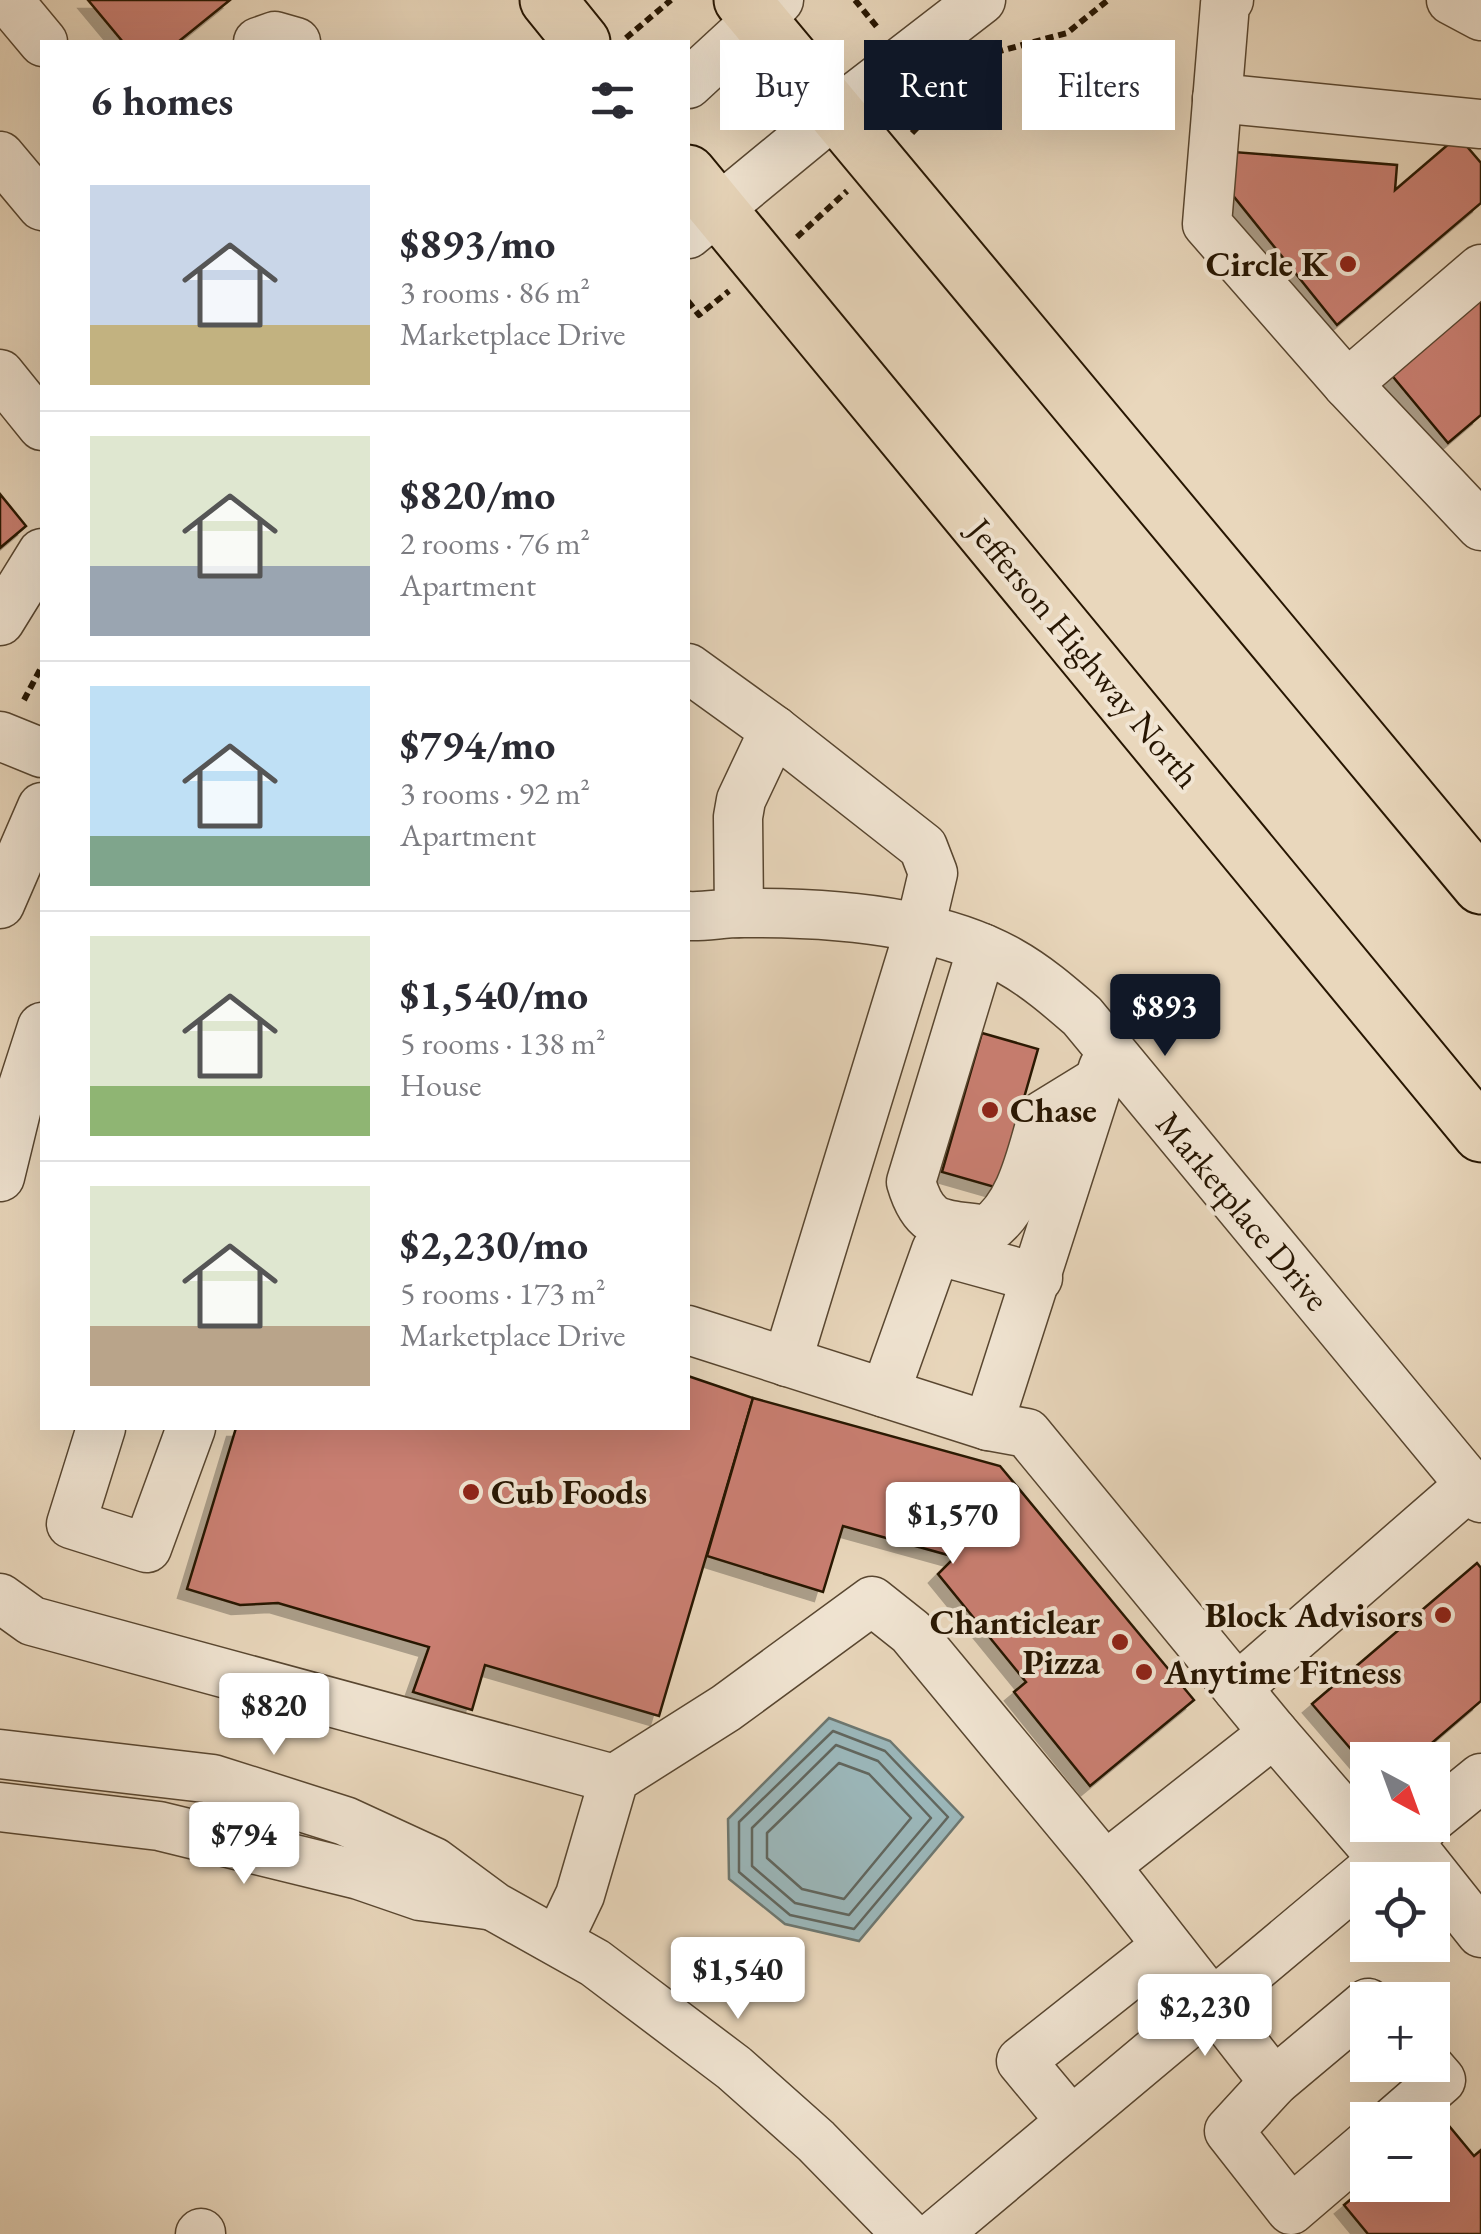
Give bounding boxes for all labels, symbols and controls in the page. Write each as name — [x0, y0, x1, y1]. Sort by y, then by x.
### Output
chip: Buy — [720, 40, 844, 130]
chip: Rent — [864, 40, 1002, 130]
chip: Filters — [1022, 40, 1175, 130]
text: 6 homes — [90, 73, 233, 128]
icon: filters — [585, 73, 640, 128]
text: $893/mo — [400, 216, 556, 271]
icon: home — [170, 225, 290, 345]
place label: Circle K — [1206, 241, 1329, 286]
marker: Circle K — [1337, 253, 1359, 275]
text: 3 rooms · 86 m² — [400, 271, 590, 313]
text: Marketplace Drive — [400, 313, 625, 355]
text: $820/mo — [400, 467, 556, 522]
icon: home — [170, 476, 290, 596]
street label: Jefferson Highway North — [956, 506, 1210, 797]
text: 2 rooms · 76 m² — [400, 522, 590, 564]
text: Apartment — [400, 564, 536, 606]
text: $794/mo — [400, 717, 556, 772]
icon: home — [170, 726, 290, 846]
text: 3 rooms · 92 m² — [400, 772, 590, 814]
text: Apartment — [400, 814, 536, 856]
text: $1,540/mo — [400, 967, 588, 1022]
pin: $893 — [1106, 974, 1224, 1059]
icon: home — [170, 976, 290, 1096]
text: $893 — [1132, 985, 1198, 1027]
text: 5 rooms · 138 m² — [400, 1022, 606, 1064]
text: House — [400, 1064, 481, 1106]
place label: Chase — [1010, 1087, 1097, 1132]
marker: Chase — [979, 1099, 1001, 1121]
street label: Marketplace Drive — [1147, 1102, 1340, 1320]
text: $2,230/mo — [400, 1217, 588, 1272]
icon: home — [170, 1226, 290, 1346]
text: 5 rooms · 173 m² — [400, 1272, 606, 1314]
text: Marketplace Drive — [400, 1314, 625, 1356]
place label: Cub Foods — [491, 1469, 647, 1514]
marker: Cub Foods — [460, 1481, 482, 1503]
pin: $1,570 — [872, 1482, 1034, 1567]
text: $1,570 — [908, 1493, 998, 1535]
place label: Block Advisors — [1205, 1592, 1423, 1637]
place label: Chanticlear Pizza — [930, 1599, 1101, 1684]
marker: Block Advisors — [1432, 1604, 1454, 1626]
marker: Chanticlear Pizza — [1109, 1631, 1131, 1653]
place label: Anytime Fitness — [1163, 1649, 1402, 1694]
marker: Anytime Fitness — [1133, 1661, 1155, 1683]
pin: $820 — [215, 1673, 333, 1758]
text: $820 — [241, 1684, 307, 1726]
north arrow — [1350, 1742, 1450, 1842]
map controls — [1350, 1742, 1450, 2202]
pin: $794 — [185, 1802, 303, 1887]
text: $794 — [211, 1813, 277, 1855]
button: locate — [1350, 1862, 1450, 1962]
pin: $1,540 — [657, 1937, 819, 2022]
text: $1,540 — [693, 1948, 783, 1990]
pin: $2,230 — [1124, 1974, 1286, 2059]
button: + — [1350, 1982, 1450, 2082]
text: $2,230 — [1160, 1985, 1250, 2027]
button: − — [1350, 2102, 1450, 2202]

